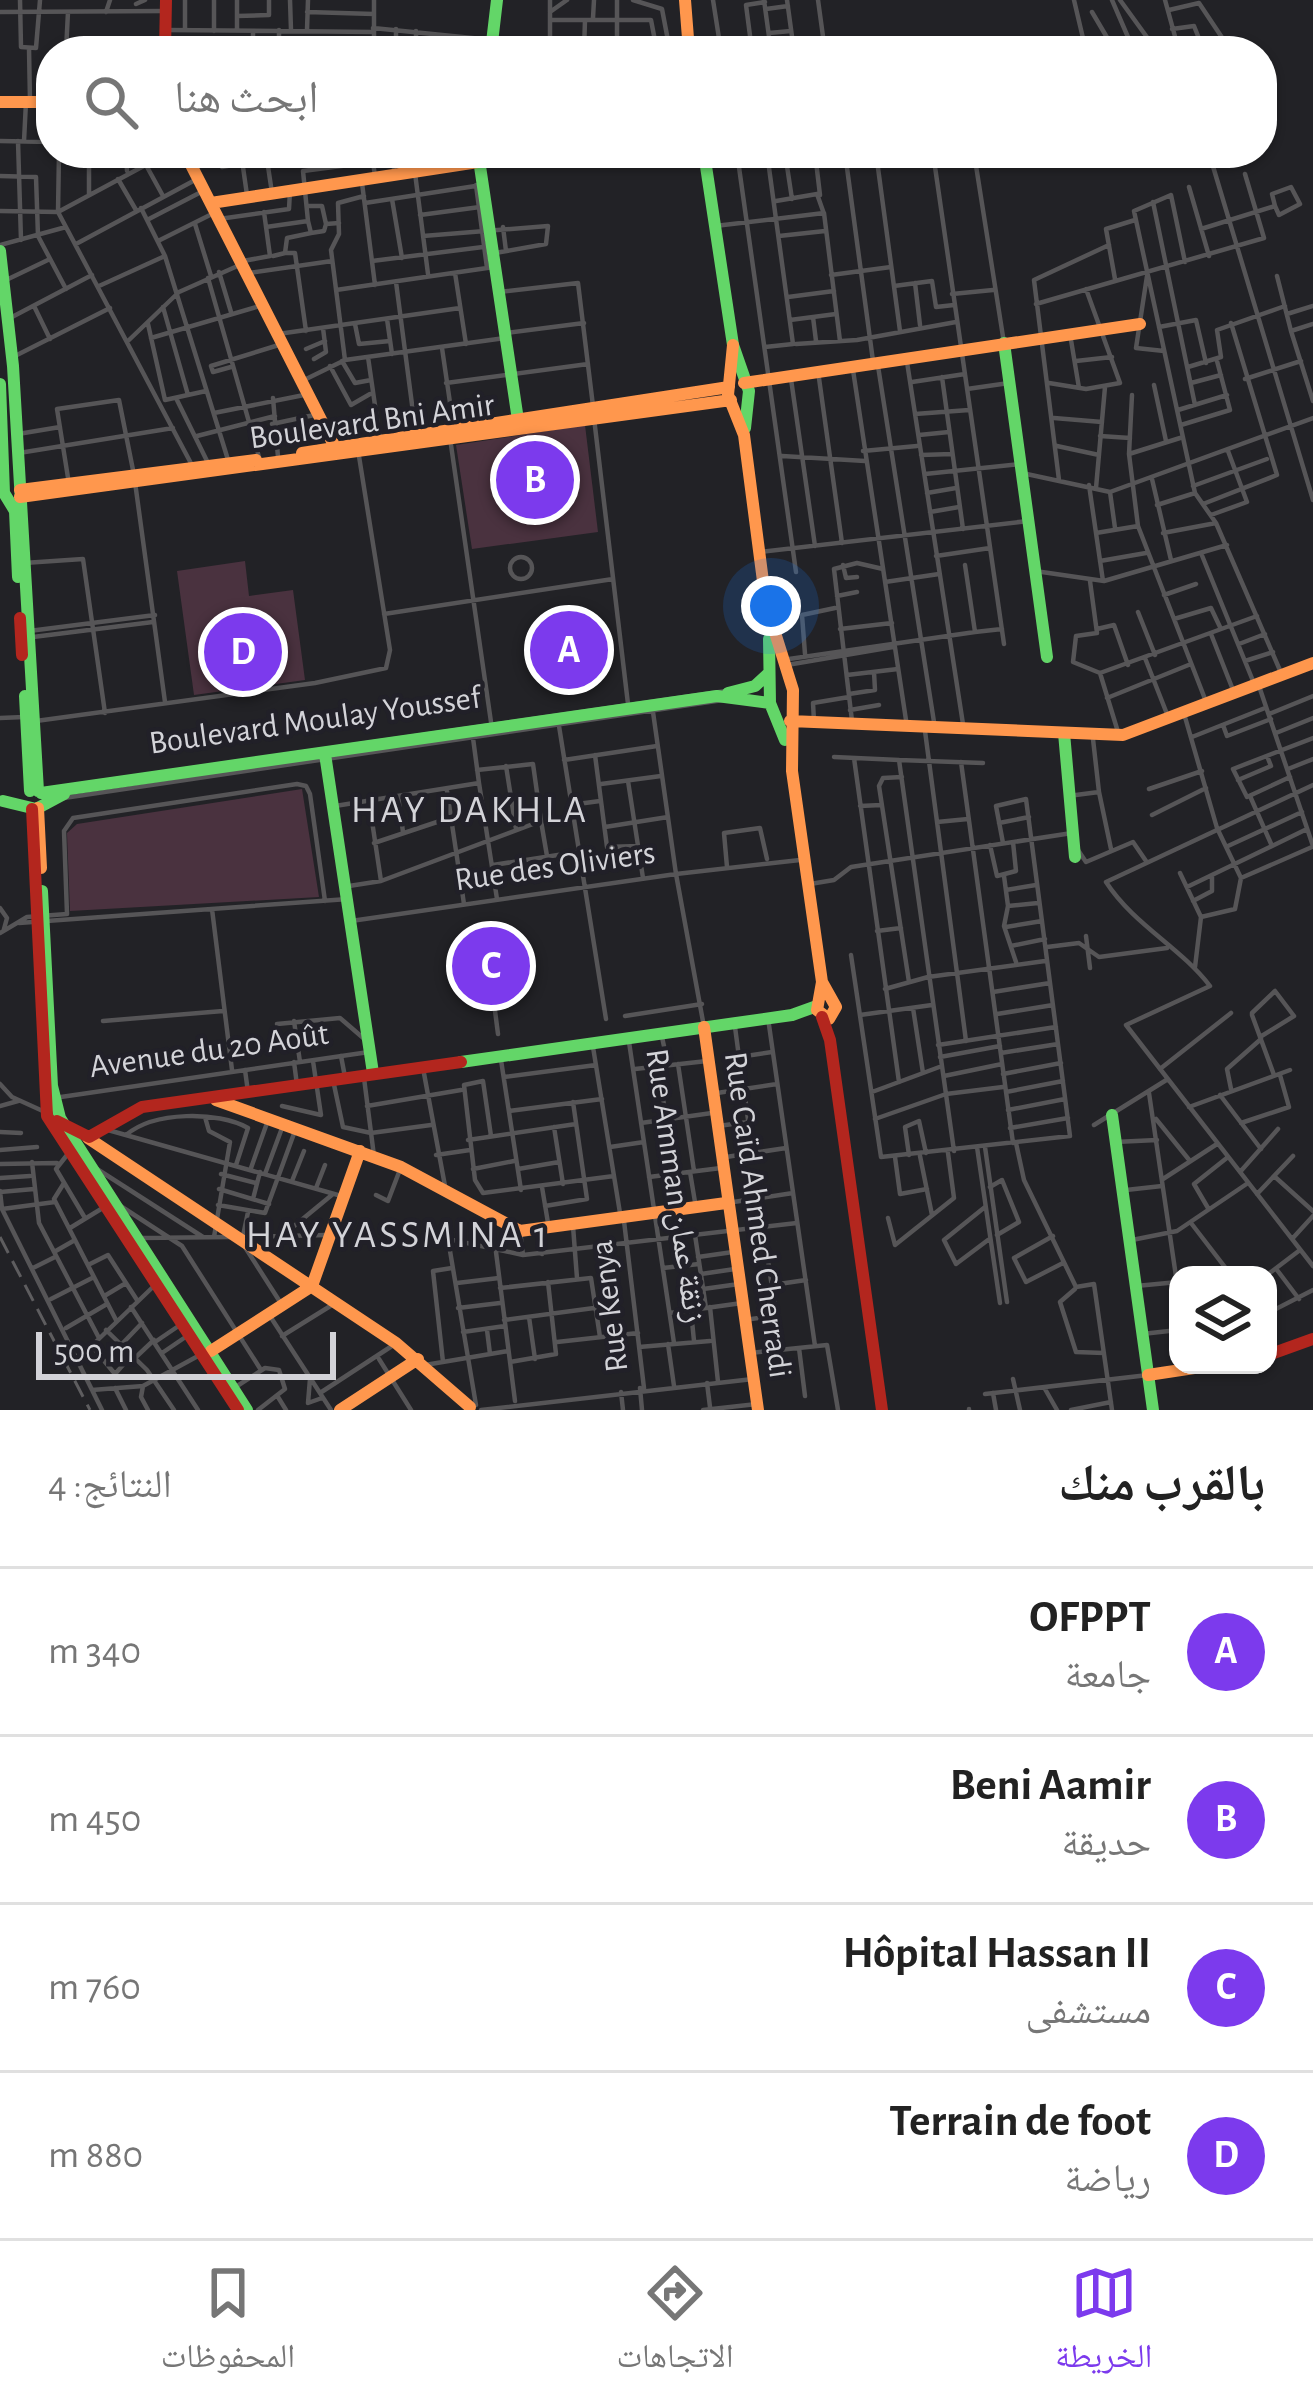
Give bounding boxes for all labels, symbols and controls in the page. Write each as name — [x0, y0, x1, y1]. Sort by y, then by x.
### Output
search box — [36, 36, 1277, 168]
icon: search — [78, 69, 144, 135]
text: ابحث هنا — [174, 76, 319, 121]
street label: Boulevard Bni Amir — [247, 388, 497, 456]
pin: B — [496, 435, 574, 525]
your location — [741, 576, 801, 636]
pin: A — [530, 605, 608, 695]
pin: D — [204, 607, 282, 697]
street label: Boulevard Moulay Youssef — [147, 681, 485, 761]
district label: HAY DAKHLA — [351, 791, 589, 830]
street label: Rue des Oliviers — [453, 837, 657, 897]
pin: C — [452, 921, 530, 1011]
street label: Avenue du 20 Août — [87, 1018, 331, 1084]
street label: Rue Amman زنقة عمان — [637, 1047, 711, 1326]
street label: Rue Caïd Ahmed Cherradi — [718, 1050, 796, 1380]
district label: HAY YASSMINA 1 — [246, 1216, 550, 1255]
street label: Rue Kenya — [586, 1238, 634, 1374]
map controls — [1169, 1266, 1277, 1374]
button: layers — [1169, 1266, 1277, 1374]
scale bar — [36, 1326, 336, 1379]
text: 500 m — [54, 1336, 135, 1369]
text: بالقرب منك — [1058, 1459, 1265, 1510]
text: النتائج: 4 — [48, 1466, 172, 1505]
text: OFPPT — [1029, 1595, 1151, 1640]
text: 340 m — [48, 1632, 141, 1671]
text: A — [1214, 1632, 1238, 1671]
text: جامعة — [1065, 1656, 1151, 1695]
text: Beni Aamir — [950, 1763, 1151, 1808]
text: 450 m — [48, 1800, 141, 1839]
text: B — [1215, 1800, 1237, 1839]
text: حديقة — [1062, 1824, 1151, 1863]
text: Hôpital Hassan II — [842, 1931, 1151, 1976]
text: 760 m — [48, 1968, 141, 2007]
text: C — [1216, 1968, 1236, 2007]
text: مستشفى — [1026, 1992, 1151, 2031]
text: Terrain de foot — [889, 2099, 1151, 2144]
text: 880 m — [48, 2136, 143, 2175]
text: D — [1213, 2136, 1239, 2175]
text: رياضة — [1064, 2160, 1151, 2199]
tab: المحفوظات — [161, 2260, 295, 2388]
tab: الاتجاهات — [616, 2260, 734, 2388]
tab: الخريطة — [1055, 2260, 1152, 2388]

